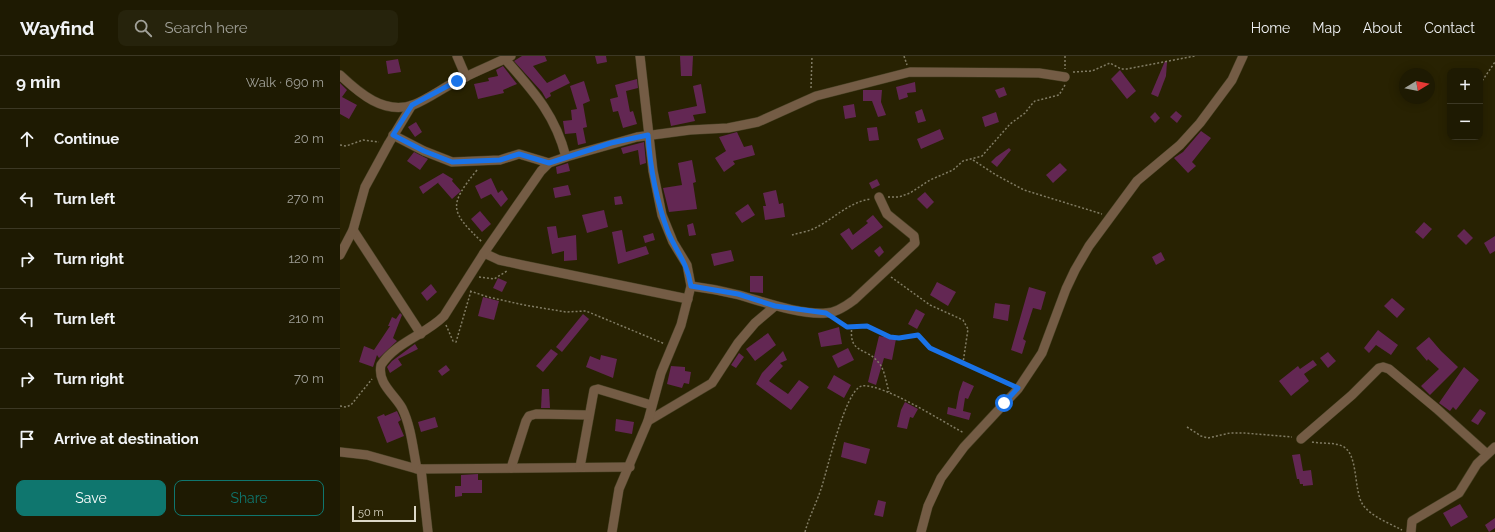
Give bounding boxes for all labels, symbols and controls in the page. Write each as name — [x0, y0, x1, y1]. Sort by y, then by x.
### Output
search box — [118, 10, 398, 46]
text: Wayfind — [20, 17, 94, 39]
icon: search — [132, 17, 154, 39]
text: Search here — [164, 19, 248, 37]
text: Home — [1251, 20, 1290, 36]
text: Map — [1312, 20, 1341, 36]
text: About — [1363, 20, 1402, 36]
text: Contact — [1424, 20, 1475, 36]
north arrow — [1399, 68, 1435, 104]
map controls — [1447, 68, 1483, 140]
button: + — [1447, 68, 1483, 104]
text: 9 min — [16, 72, 61, 92]
route end — [448, 72, 466, 90]
text: Walk · 690 m — [246, 75, 324, 90]
button: − — [1447, 104, 1483, 140]
icon: ahead — [16, 128, 38, 150]
text: Continue — [54, 130, 119, 148]
text: 20 m — [294, 131, 324, 146]
icon: left — [16, 188, 38, 210]
text: Turn left — [54, 190, 115, 208]
text: 270 m — [287, 191, 324, 206]
icon: right — [16, 248, 38, 270]
text: Turn right — [54, 250, 124, 268]
text: 120 m — [288, 251, 324, 266]
icon: left — [16, 308, 38, 330]
text: Turn left — [54, 310, 115, 328]
text: 210 m — [288, 311, 324, 326]
icon: right — [16, 368, 38, 390]
text: Turn right — [54, 370, 124, 388]
text: 70 m — [294, 371, 324, 386]
route start — [995, 394, 1013, 412]
icon: arrive — [16, 428, 38, 450]
text: Arrive at destination — [54, 430, 199, 448]
button: Save — [16, 480, 166, 516]
button: Share — [174, 480, 324, 516]
scale bar — [352, 504, 416, 523]
text: 50 m — [358, 506, 384, 519]

